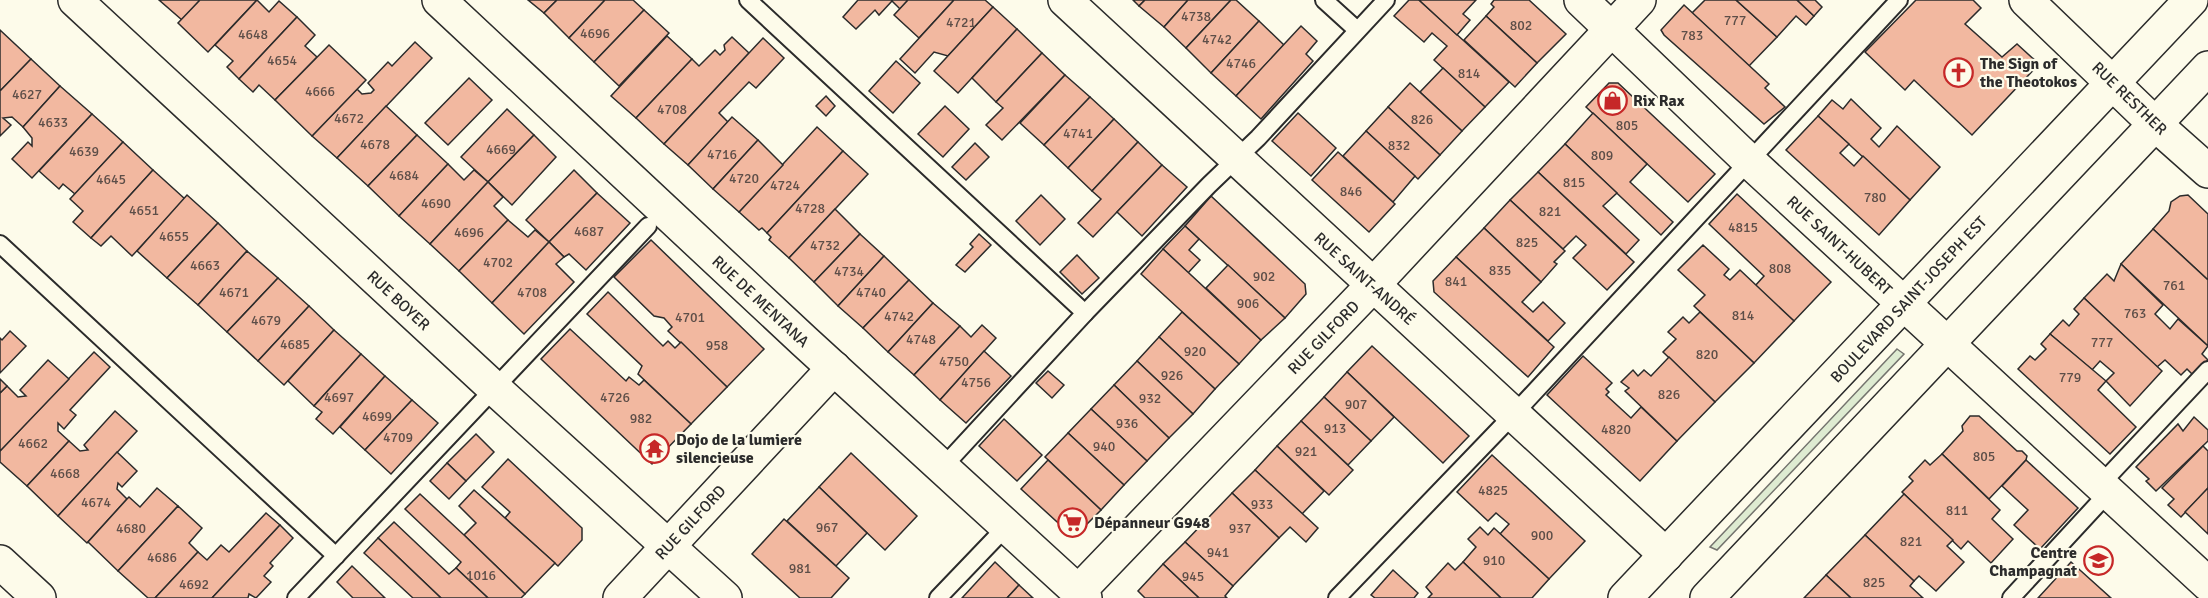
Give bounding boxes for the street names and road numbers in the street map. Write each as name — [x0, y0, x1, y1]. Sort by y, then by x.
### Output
street label: RUE RESTHER — [2087, 58, 2171, 140]
street label: RUE SAINT-HUBERT — [1782, 192, 1896, 300]
street label: BOULEVARD SAINT-JOSEPH EST — [1826, 212, 1991, 387]
street label: RUE SAINT-ANDRÉ — [1310, 228, 1419, 329]
street label: RUE DE MENTANA — [708, 252, 813, 352]
street label: RUE BOYER — [363, 266, 434, 335]
street label: RUE GILFORD — [1284, 297, 1364, 379]
street label: RUE GILFORD — [651, 481, 730, 564]

